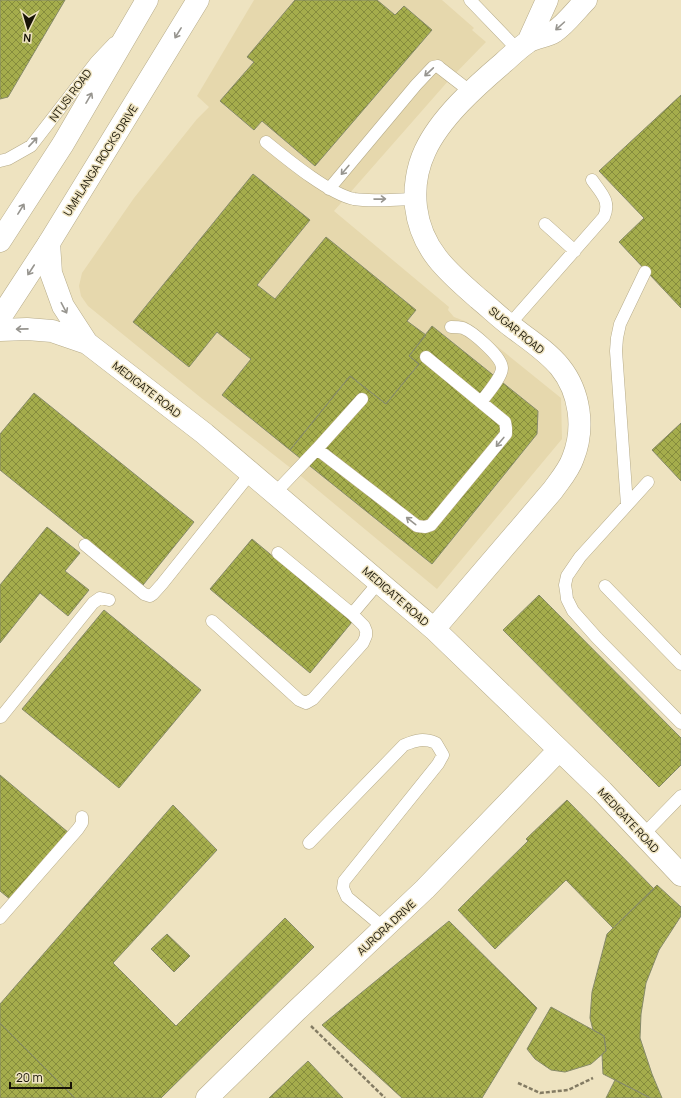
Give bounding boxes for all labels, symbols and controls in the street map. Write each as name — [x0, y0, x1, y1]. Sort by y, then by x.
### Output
north arrow — [8, 8, 48, 48]
one-way arrow — [556, 21, 566, 30]
one-way arrow — [173, 27, 181, 39]
text: N — [22, 31, 32, 46]
street label: NTUSI ROAD — [45, 66, 95, 124]
one-way arrow — [424, 67, 434, 76]
one-way arrow — [86, 92, 94, 104]
street label: UMHLANGA ROCKS DRIVE — [59, 101, 141, 219]
one-way arrow — [29, 137, 38, 147]
one-way arrow — [340, 165, 349, 176]
one-way arrow — [373, 195, 386, 203]
one-way arrow — [18, 203, 26, 215]
one-way arrow — [27, 265, 35, 276]
one-way arrow — [61, 302, 69, 314]
street label: SUGAR ROAD — [486, 303, 548, 357]
one-way arrow — [16, 325, 29, 333]
street label: MEDIGATE ROAD — [110, 357, 184, 421]
one-way arrow — [495, 436, 504, 447]
one-way arrow — [406, 516, 417, 525]
street label: MEDIGATE ROAD — [360, 563, 432, 629]
street label: MEDIGATE ROAD — [595, 784, 663, 856]
street label: AURORA DRIVE — [353, 896, 419, 958]
scale bar — [10, 1064, 71, 1090]
text: 20 m — [16, 1069, 43, 1086]

